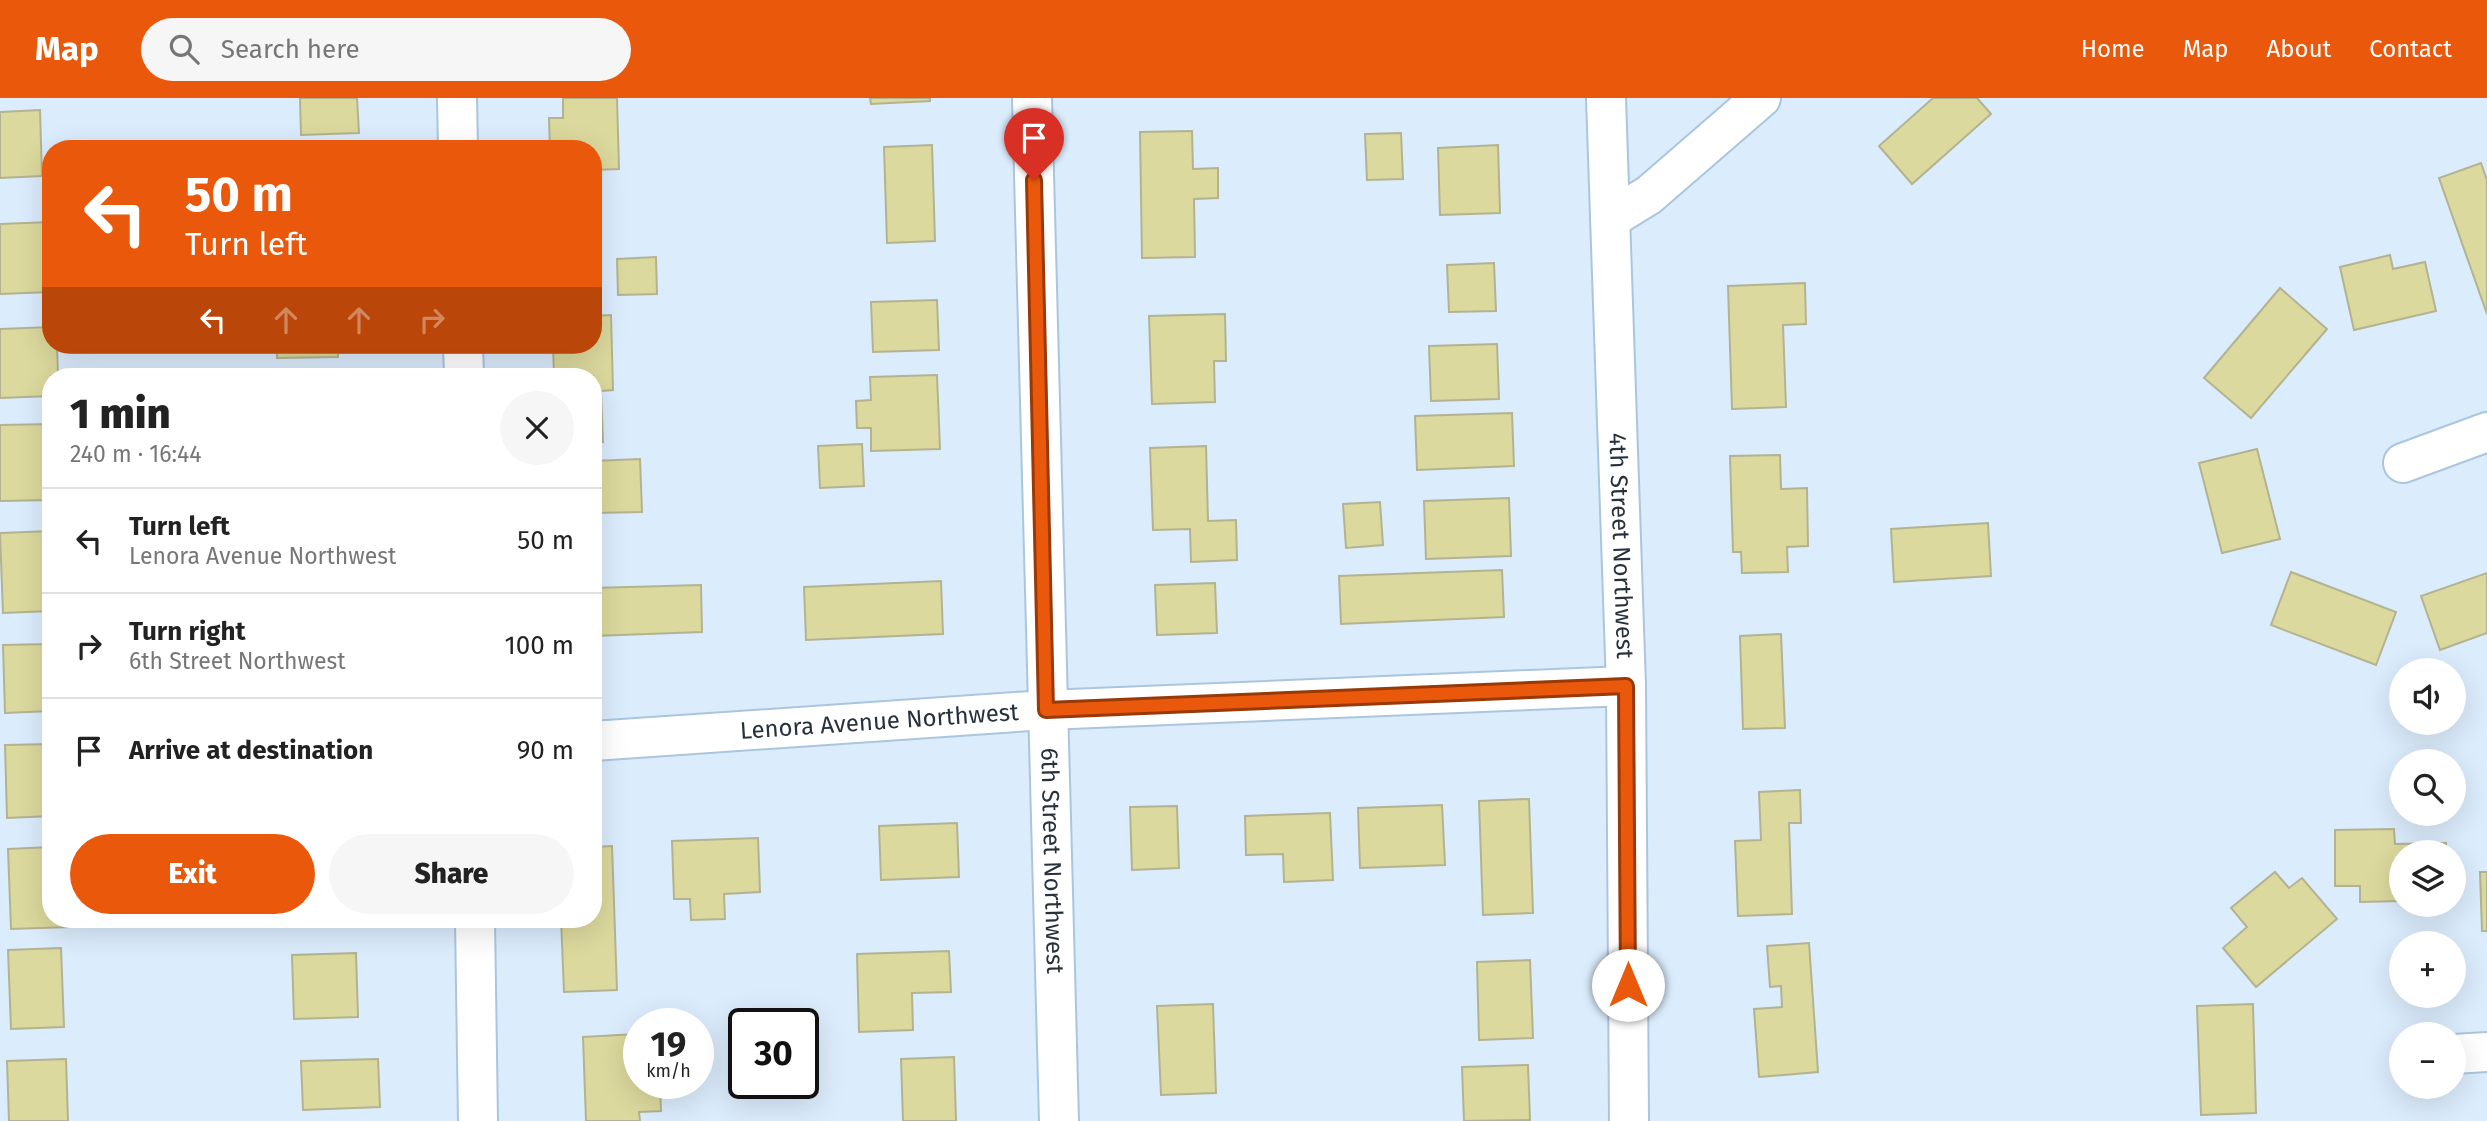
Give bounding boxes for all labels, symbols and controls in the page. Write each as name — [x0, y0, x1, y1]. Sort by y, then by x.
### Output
search box — [141, 18, 631, 81]
text: Map — [35, 29, 99, 69]
icon: search — [165, 30, 203, 68]
text: Search here — [221, 34, 360, 65]
text: Home — [2081, 35, 2145, 63]
text: Map — [2183, 35, 2229, 63]
text: About — [2267, 35, 2331, 63]
text: Contact — [2369, 35, 2452, 63]
pin — [1004, 108, 1064, 180]
icon: arrive — [1015, 119, 1053, 157]
text: 50 m — [185, 165, 293, 224]
icon: left — [70, 168, 161, 259]
text: Turn left — [185, 225, 307, 263]
icon: left — [194, 301, 232, 339]
icon: ahead — [267, 301, 305, 339]
icon: ahead — [340, 301, 378, 339]
icon: right — [413, 301, 451, 339]
text: 1 min — [70, 389, 171, 439]
button: close — [500, 391, 574, 465]
street label: 4th Street Northwest — [1603, 432, 1639, 660]
text: 240 m · 16:44 — [70, 440, 201, 468]
text: Turn left — [129, 511, 230, 542]
icon: left — [70, 522, 108, 560]
text: 50 m — [517, 525, 574, 556]
text: Lenora Avenue Northwest — [129, 542, 396, 570]
text: Turn right — [129, 616, 246, 647]
icon: right — [70, 627, 108, 665]
text: 100 m — [505, 630, 574, 661]
text: 6th Street Northwest — [129, 647, 346, 675]
map controls — [2389, 658, 2466, 1099]
button: sound — [2389, 658, 2466, 735]
street label: Lenora Avenue Northwest — [739, 698, 1020, 745]
icon: arrive — [70, 732, 108, 770]
text: Arrive at destination — [129, 735, 373, 766]
text: 90 m — [517, 735, 574, 766]
street label: 6th Street Northwest — [1035, 747, 1069, 974]
button: search — [2389, 749, 2466, 826]
button: Exit — [70, 834, 315, 914]
button: Share — [329, 834, 574, 914]
button: layers — [2389, 840, 2466, 917]
button: + — [2389, 931, 2466, 1008]
position arrow — [1591, 948, 1665, 1022]
speed limit sign: 30 — [728, 1008, 819, 1099]
button: − — [2389, 1022, 2466, 1099]
text: 19 — [651, 1023, 686, 1065]
text: km/h — [646, 1060, 691, 1082]

